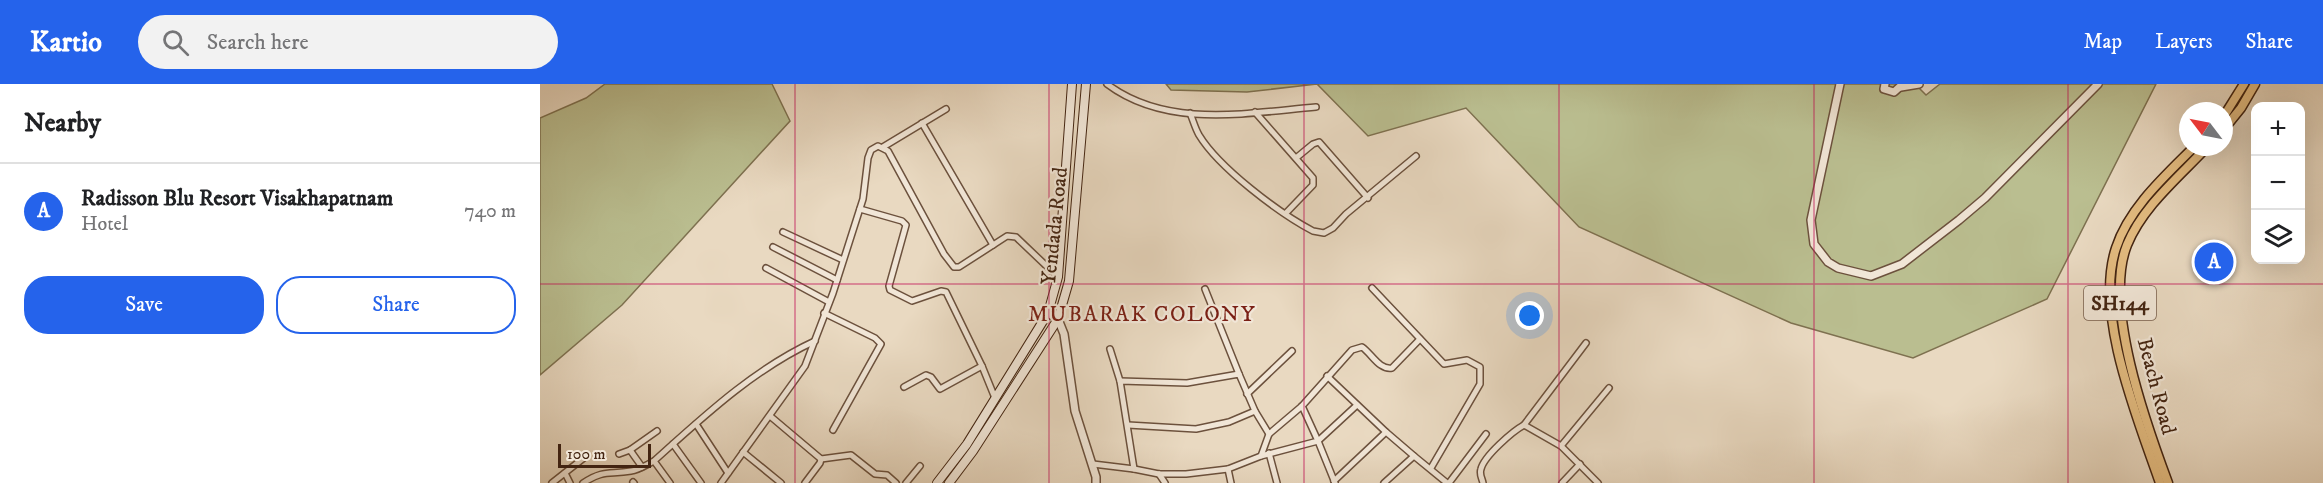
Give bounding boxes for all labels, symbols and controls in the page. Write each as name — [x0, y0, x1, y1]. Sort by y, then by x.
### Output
search box — [138, 15, 558, 69]
text: Kartio — [30, 25, 102, 60]
icon: search — [159, 26, 192, 59]
text: Search here — [207, 29, 309, 56]
text: Map — [2083, 29, 2122, 55]
text: Layers — [2155, 29, 2213, 55]
text: Share — [2246, 29, 2293, 55]
north arrow — [2179, 102, 2233, 156]
map controls — [2251, 102, 2305, 264]
button: + — [2251, 102, 2305, 156]
text: Nearby — [24, 107, 101, 140]
button: − — [2251, 156, 2305, 210]
street label: Yendada Road — [1036, 165, 1074, 286]
text: Radisson Blu Resort Visakhapatnam — [81, 185, 393, 212]
text: A — [37, 199, 50, 224]
text: 740 m — [464, 199, 516, 224]
button: layers — [2251, 210, 2305, 264]
text: Hotel — [81, 212, 128, 237]
pin: A — [2194, 240, 2234, 285]
button: Save — [24, 276, 264, 334]
button: Share — [276, 276, 516, 334]
road number: SH144 — [2084, 286, 2156, 320]
district label: MUBARAK COLONY — [1028, 301, 1256, 328]
your location — [1515, 301, 1544, 330]
street label: Beach Road — [2131, 335, 2182, 438]
scale bar — [558, 441, 651, 468]
text: 100 m — [567, 444, 606, 464]

